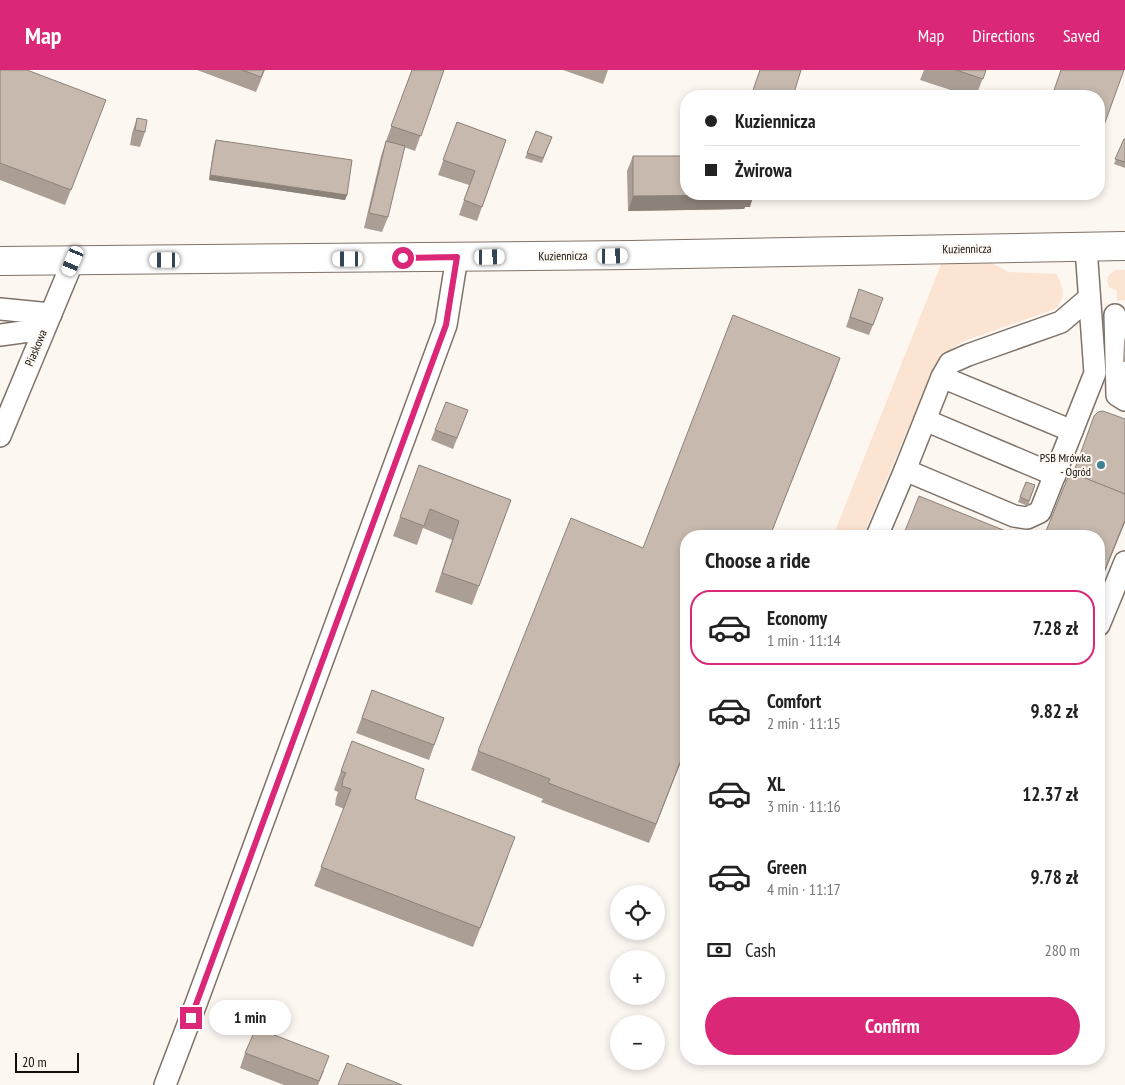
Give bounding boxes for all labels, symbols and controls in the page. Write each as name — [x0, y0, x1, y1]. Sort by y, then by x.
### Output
text: Map — [25, 20, 62, 51]
text: Map — [918, 24, 944, 47]
text: Directions — [972, 24, 1035, 47]
text: Saved — [1063, 24, 1100, 47]
text: Kuziennicza — [735, 109, 816, 133]
text: Żwirowa — [735, 158, 792, 182]
street label: Kuziennicza — [942, 241, 992, 256]
car — [60, 244, 85, 278]
route start — [392, 247, 414, 269]
street label: Kuziennicza — [538, 248, 588, 263]
car — [597, 248, 628, 264]
car — [474, 249, 505, 265]
car — [333, 252, 363, 267]
car — [150, 253, 180, 268]
street label: Piaskowa — [21, 327, 50, 368]
place label: PSB Mrówka - Ogród — [1040, 450, 1091, 479]
marker: PSB Mrówka - Ogród — [1095, 459, 1107, 471]
text: Choose a ride — [705, 546, 810, 574]
icon: car — [707, 605, 752, 650]
text: Economy — [767, 606, 827, 630]
text: 7.28 zł — [1032, 616, 1078, 640]
text: 1 min · 11:14 — [767, 630, 841, 650]
icon: car — [707, 688, 752, 733]
text: Comfort — [767, 689, 821, 713]
text: 9.82 zł — [1031, 699, 1078, 723]
text: 2 min · 11:15 — [767, 713, 841, 733]
icon: car — [707, 771, 752, 816]
text: XL — [767, 772, 785, 796]
text: 12.37 zł — [1022, 782, 1078, 806]
text: 3 min · 11:16 — [767, 796, 841, 816]
icon: car — [707, 854, 752, 899]
text: Green — [767, 855, 807, 879]
text: 9.78 zł — [1031, 865, 1078, 889]
text: 4 min · 11:17 — [767, 879, 841, 899]
map controls — [610, 885, 665, 1070]
button: locate — [610, 885, 665, 940]
icon: cash — [705, 936, 733, 964]
text: Cash — [745, 938, 776, 962]
text: 280 m — [1045, 940, 1080, 960]
button: + — [610, 950, 665, 1005]
button: Confirm — [705, 997, 1080, 1055]
callout: 1 min — [208, 1000, 291, 1036]
route end — [180, 1007, 202, 1029]
text: 1 min — [234, 1007, 266, 1027]
button: − — [610, 1015, 665, 1070]
scale bar — [15, 1050, 79, 1073]
text: 20 m — [22, 1053, 47, 1071]

